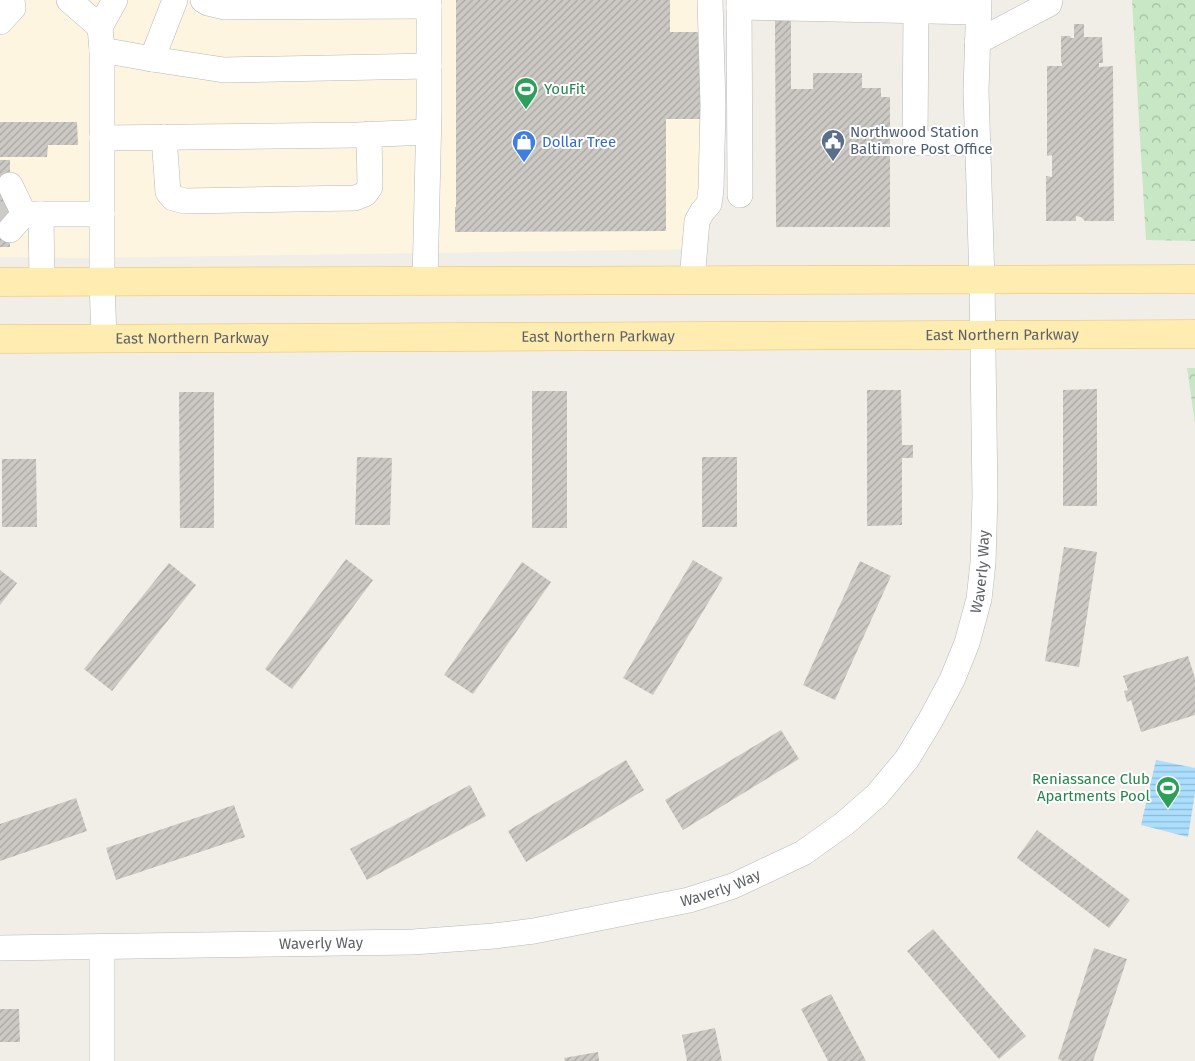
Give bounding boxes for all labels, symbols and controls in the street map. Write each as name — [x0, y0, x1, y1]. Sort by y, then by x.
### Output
sports icon: YouFit — [513, 76, 539, 110]
place label: YouFit — [544, 80, 586, 98]
place label: Northwood Station Baltimore Post Office — [850, 123, 993, 158]
public building icon: Northwood Station Baltimore Post Office — [820, 128, 846, 162]
shop icon: Dollar Tree — [511, 129, 537, 163]
place label: Dollar Tree — [542, 133, 616, 151]
street label: East Northern Parkway — [925, 325, 1079, 344]
street label: East Northern Parkway — [521, 327, 675, 346]
street label: East Northern Parkway — [115, 329, 269, 348]
street label: Waverly Way — [966, 529, 993, 616]
place label: Reniassance Club Apartments Pool — [1032, 770, 1151, 805]
sports icon: Reniassance Club Apartments Pool — [1155, 775, 1181, 809]
street label: Waverly Way — [679, 865, 764, 911]
street label: Waverly Way — [279, 934, 364, 953]

